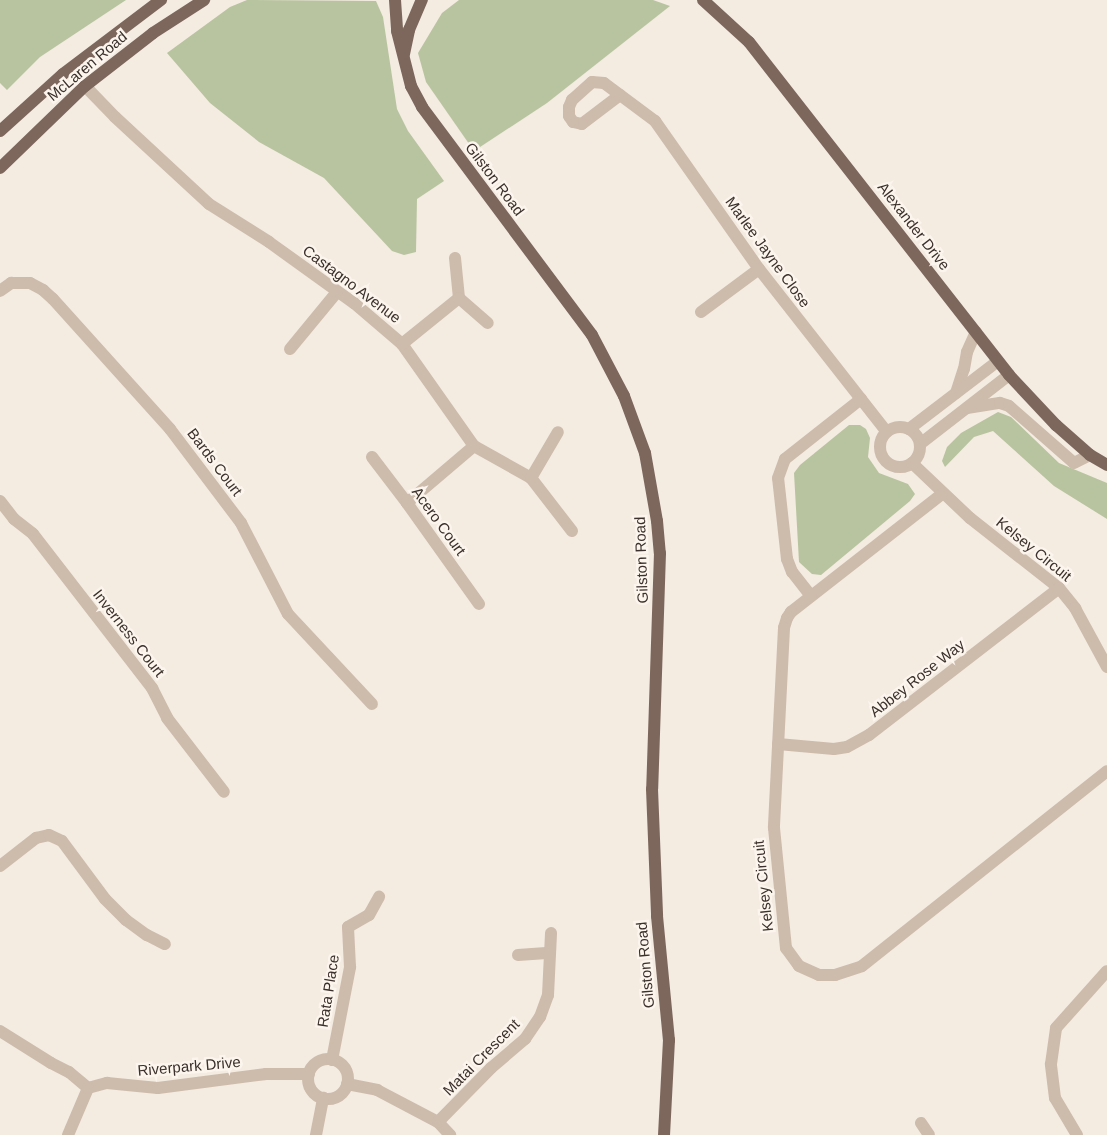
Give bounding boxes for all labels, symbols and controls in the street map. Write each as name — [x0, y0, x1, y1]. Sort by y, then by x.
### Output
street label: McLaren Road — [44, 27, 130, 105]
street label: Gilston Road — [462, 139, 528, 219]
street label: Alexander Drive — [874, 178, 954, 274]
street label: Marlee Jayne Close — [722, 193, 814, 311]
street label: Castagno Avenue — [299, 241, 405, 327]
street label: Bards Court — [184, 425, 246, 499]
street label: Acero Court — [408, 483, 470, 559]
street label: Kelsey Circuit — [993, 513, 1075, 585]
street label: Gilston Road — [630, 516, 652, 604]
street label: Inverness Court — [89, 586, 169, 680]
street label: Abbey Rose Way — [866, 635, 968, 721]
street label: Kelsey Circuit — [749, 839, 777, 933]
street label: Gilston Road — [632, 921, 658, 1009]
street label: Rata Place — [313, 953, 343, 1029]
street label: Matai Crescent — [439, 1015, 523, 1099]
street label: Riverpark Drive — [137, 1053, 241, 1079]

